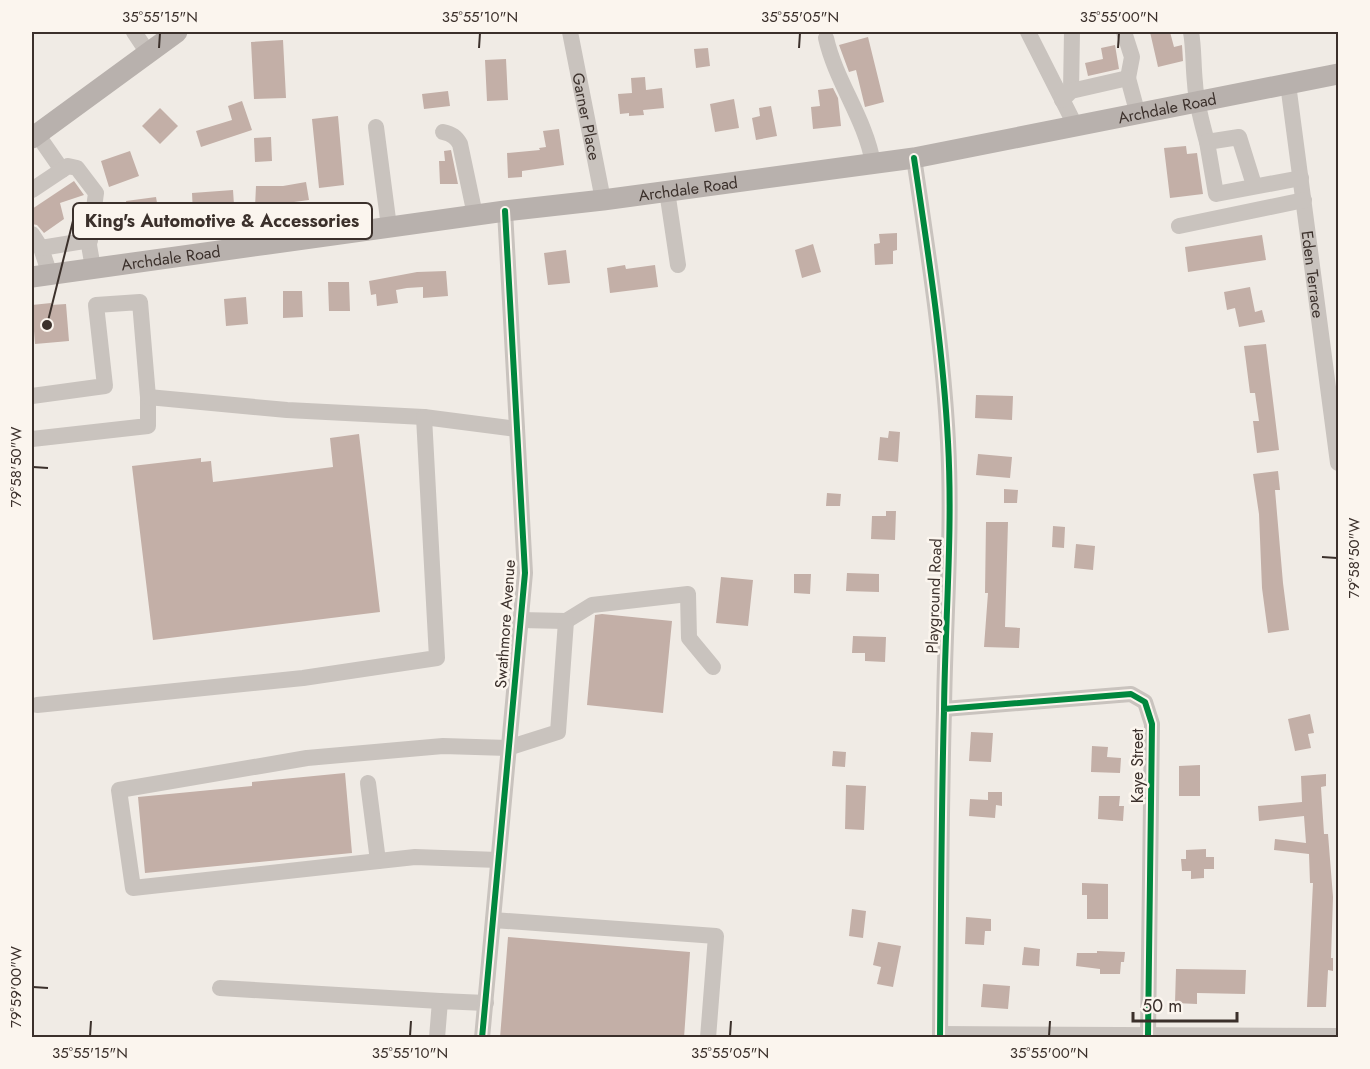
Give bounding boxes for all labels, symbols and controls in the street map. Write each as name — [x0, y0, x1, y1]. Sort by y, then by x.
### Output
text: 35°55'15"N — [122, 6, 198, 28]
text: 35°55'10"N — [442, 6, 518, 28]
text: 35°55'05"N — [761, 6, 839, 28]
text: 35°55'00"N — [1080, 6, 1158, 28]
street label: Garner Place — [567, 71, 606, 162]
street label: Archdale Road — [1116, 87, 1218, 129]
street label: Archdale Road — [637, 170, 739, 207]
callout: King's Automotive & Accessories — [73, 203, 372, 239]
text: King's Automotive & Accessories — [85, 208, 359, 234]
street label: Eden Terrace — [1296, 229, 1330, 320]
street label: Archdale Road — [120, 239, 222, 276]
text: 79°58'50"W — [5, 426, 27, 507]
text: 79°58'50"W — [1343, 517, 1365, 598]
street label: Playground Road — [920, 538, 948, 654]
street label: Swathmore Avenue — [489, 559, 521, 689]
street label: Kaye Street — [1126, 729, 1149, 803]
text: 79°59'00"W — [5, 946, 27, 1028]
scale bar — [1133, 985, 1236, 1023]
text: 50 m — [1142, 993, 1182, 1019]
text: 35°55'15"N — [52, 1042, 128, 1064]
text: 35°55'10"N — [372, 1042, 448, 1064]
text: 35°55'05"N — [691, 1042, 769, 1064]
text: 35°55'00"N — [1010, 1042, 1088, 1064]

